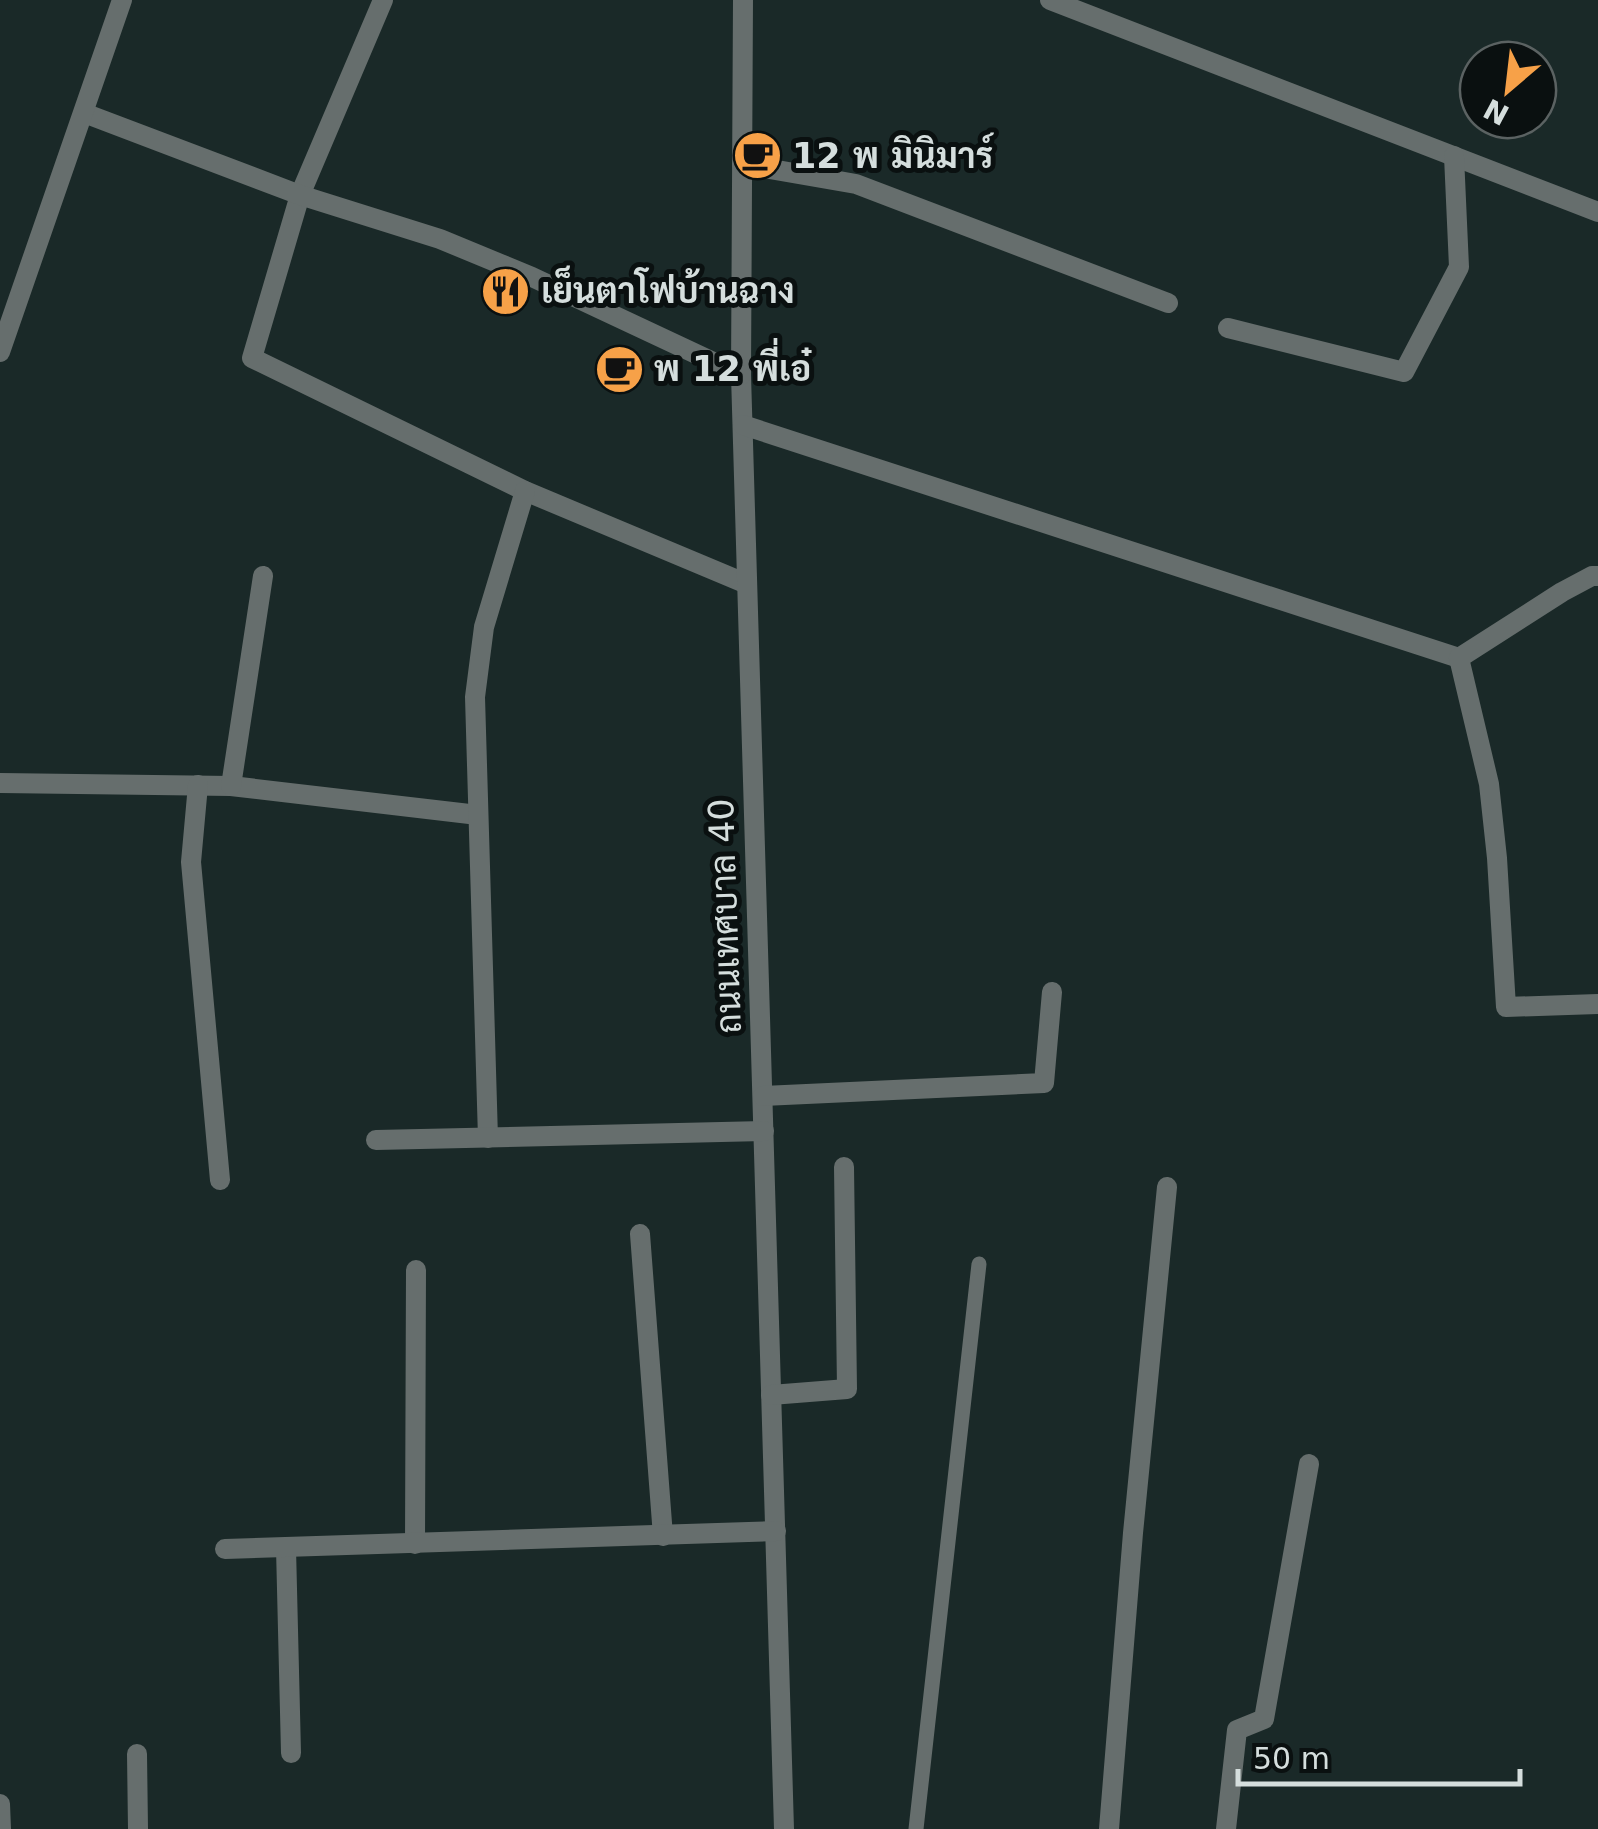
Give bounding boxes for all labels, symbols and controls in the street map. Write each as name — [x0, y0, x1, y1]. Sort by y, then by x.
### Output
north arrow — [1458, 40, 1558, 140]
text: N — [1478, 92, 1515, 132]
cafe icon: 12 พ มินิมาร์ — [731, 130, 783, 182]
place label: 12 พ มินิมาร์ — [792, 132, 995, 176]
restaurant icon: เย็นตาโฟบ้านฉาง — [480, 265, 532, 317]
place label: เย็นตาโฟบ้านฉาง — [541, 265, 795, 311]
place label: พ 12 พี่เอ๋ — [654, 338, 812, 389]
cafe icon: พ 12 พี่เอ๋ — [593, 343, 645, 395]
street label: ถนนเทศบาล 40 — [701, 798, 749, 1034]
scale bar — [1238, 1724, 1520, 1786]
text: 50 m — [1253, 1741, 1330, 1776]

